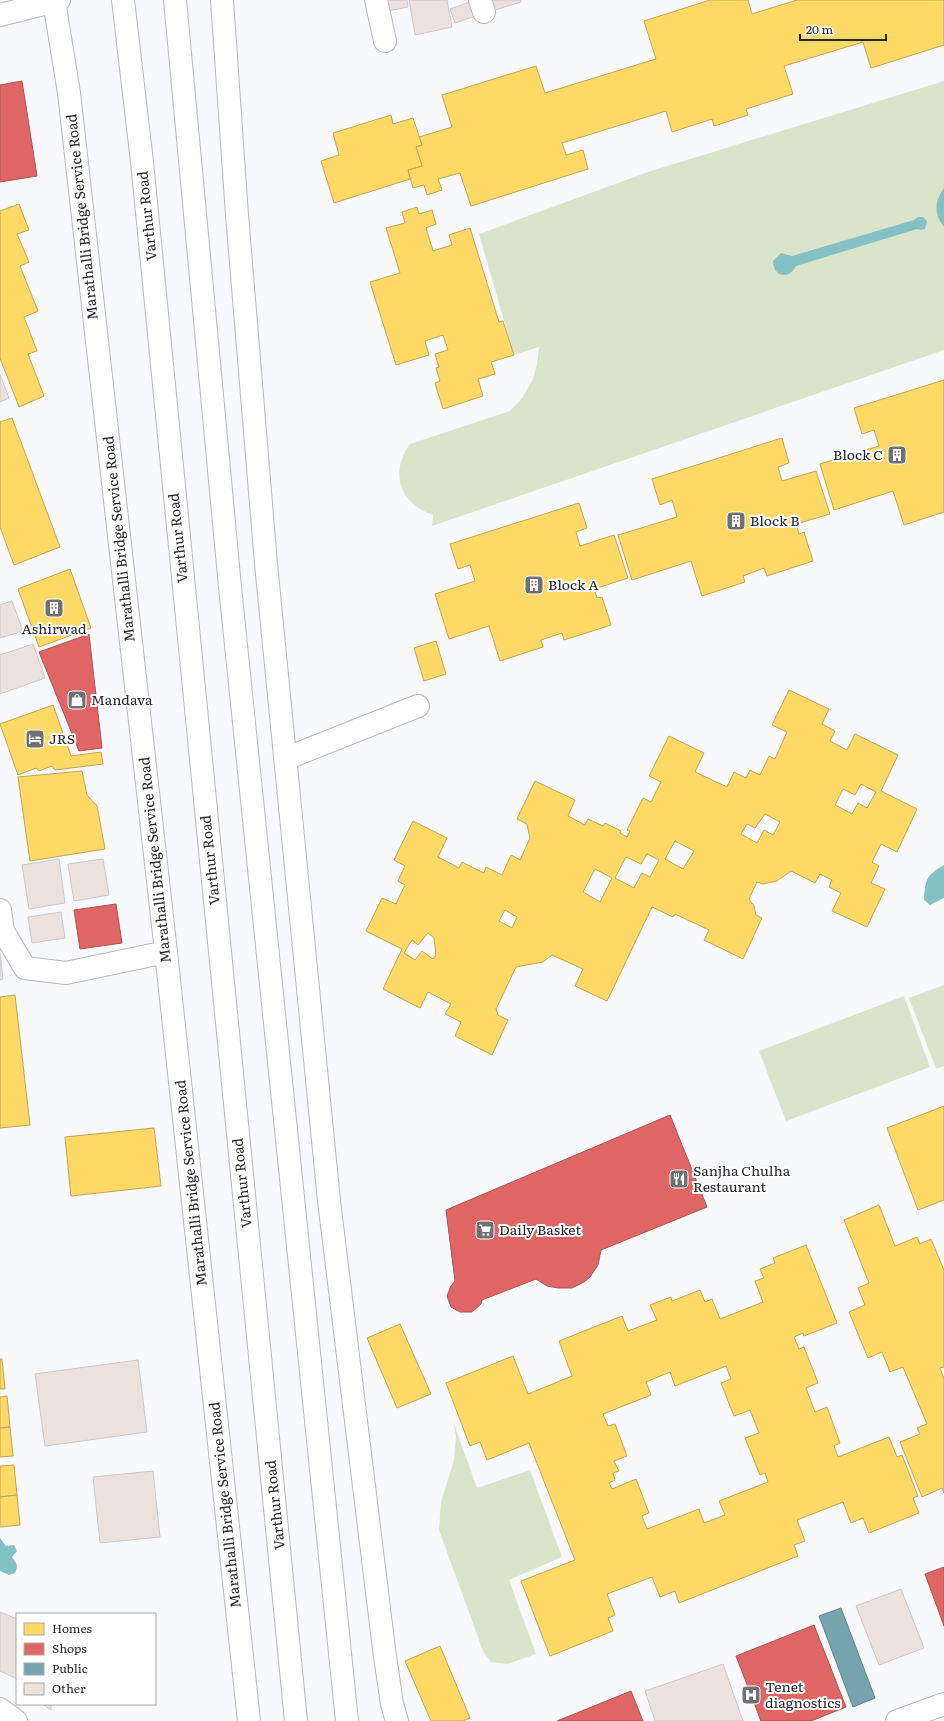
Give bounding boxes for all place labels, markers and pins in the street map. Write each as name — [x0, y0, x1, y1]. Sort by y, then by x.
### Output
place label: Block C — [833, 444, 883, 464]
building icon: Block C — [886, 444, 908, 466]
building icon: Block B — [725, 510, 747, 532]
place label: Block B — [750, 510, 799, 530]
building icon: Block A — [523, 574, 545, 596]
place label: Block A — [548, 574, 599, 594]
building icon: Ashirwad — [43, 597, 65, 619]
place label: Ashirwad — [21, 618, 87, 638]
shop icon: Mandava — [66, 689, 88, 711]
place label: Mandava — [91, 689, 153, 709]
hotel icon: JRS — [24, 728, 46, 750]
place label: JRS — [49, 728, 75, 748]
place label: Sanjha Chulha Restaurant — [693, 1160, 791, 1196]
restaurant icon: Sanjha Chulha Restaurant — [668, 1168, 690, 1190]
supermarket icon: Daily Basket — [474, 1219, 496, 1241]
place label: Daily Basket — [499, 1219, 581, 1239]
place label: Tenet diagnostics — [765, 1676, 841, 1712]
hospital icon: Tenet diagnostics — [740, 1684, 762, 1706]

